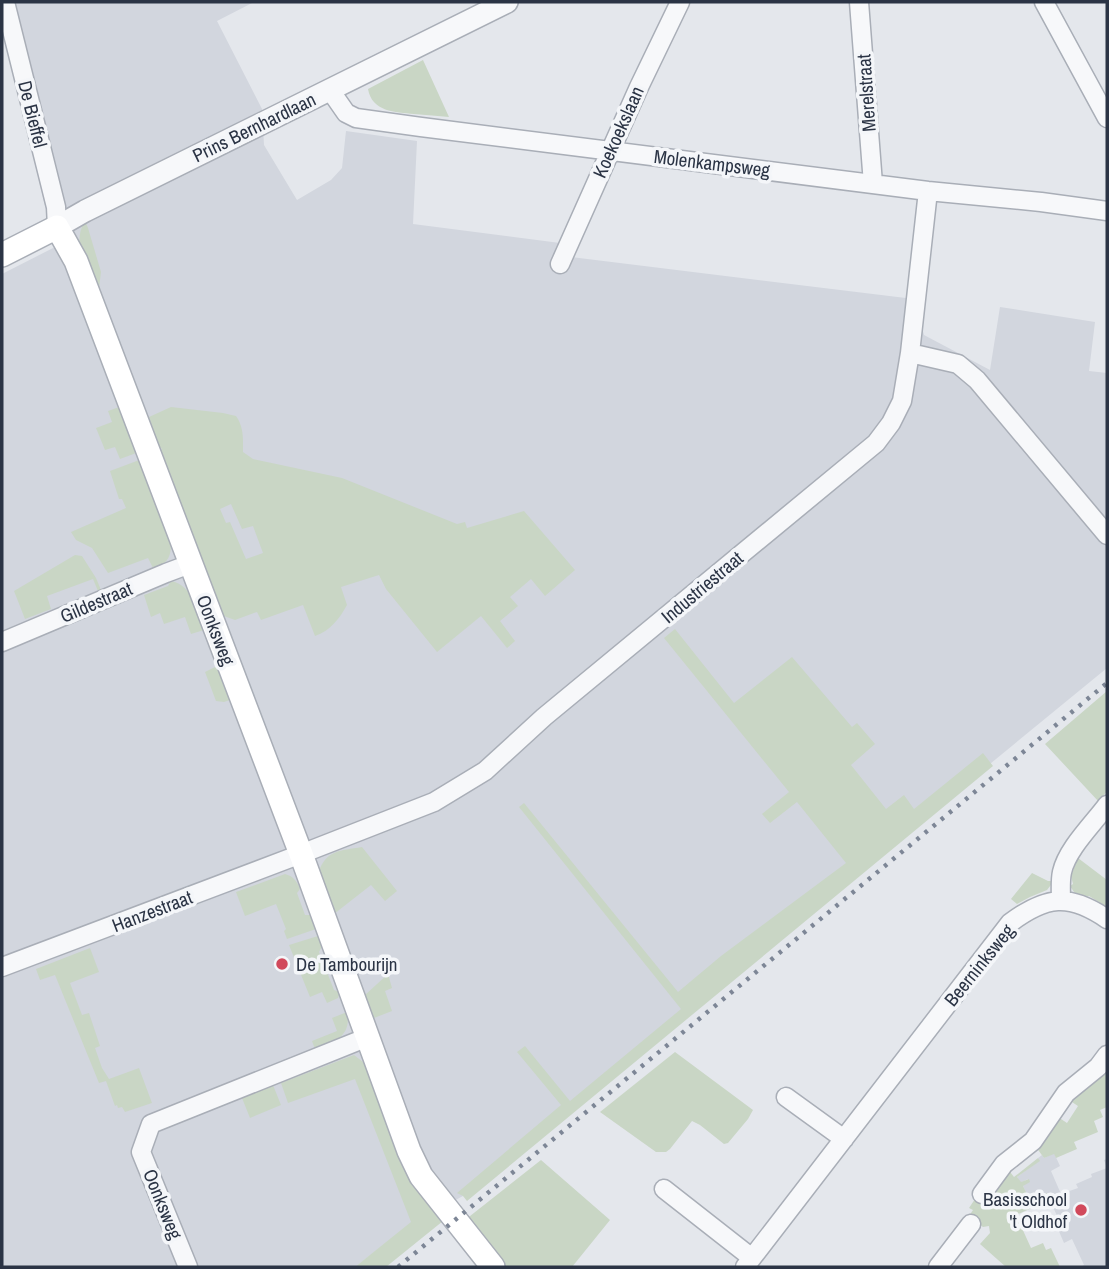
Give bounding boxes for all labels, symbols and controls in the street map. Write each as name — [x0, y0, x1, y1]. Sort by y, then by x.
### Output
street label: Merelstraat — [850, 53, 882, 133]
street label: De Bieffel — [12, 78, 54, 150]
street label: Koekoekslaan — [586, 82, 650, 182]
street label: Prins Bernhardlaan — [188, 86, 320, 168]
street label: Molenkampsweg — [652, 143, 772, 183]
street label: Industriestraat — [655, 545, 749, 629]
street label: Gildestraat — [56, 575, 137, 629]
street label: Oonksweg — [191, 591, 241, 669]
street label: Hanzestraat — [108, 884, 196, 938]
street label: Beerninksweg — [938, 918, 1020, 1012]
place label: De Tambourijn — [296, 951, 397, 977]
marker: De Tambourijn — [274, 956, 290, 972]
street label: Oonksweg — [137, 1165, 189, 1243]
place label: Basisschool 't Oldhof — [983, 1186, 1068, 1234]
marker: Basisschool 't Oldhof — [1073, 1202, 1089, 1218]

